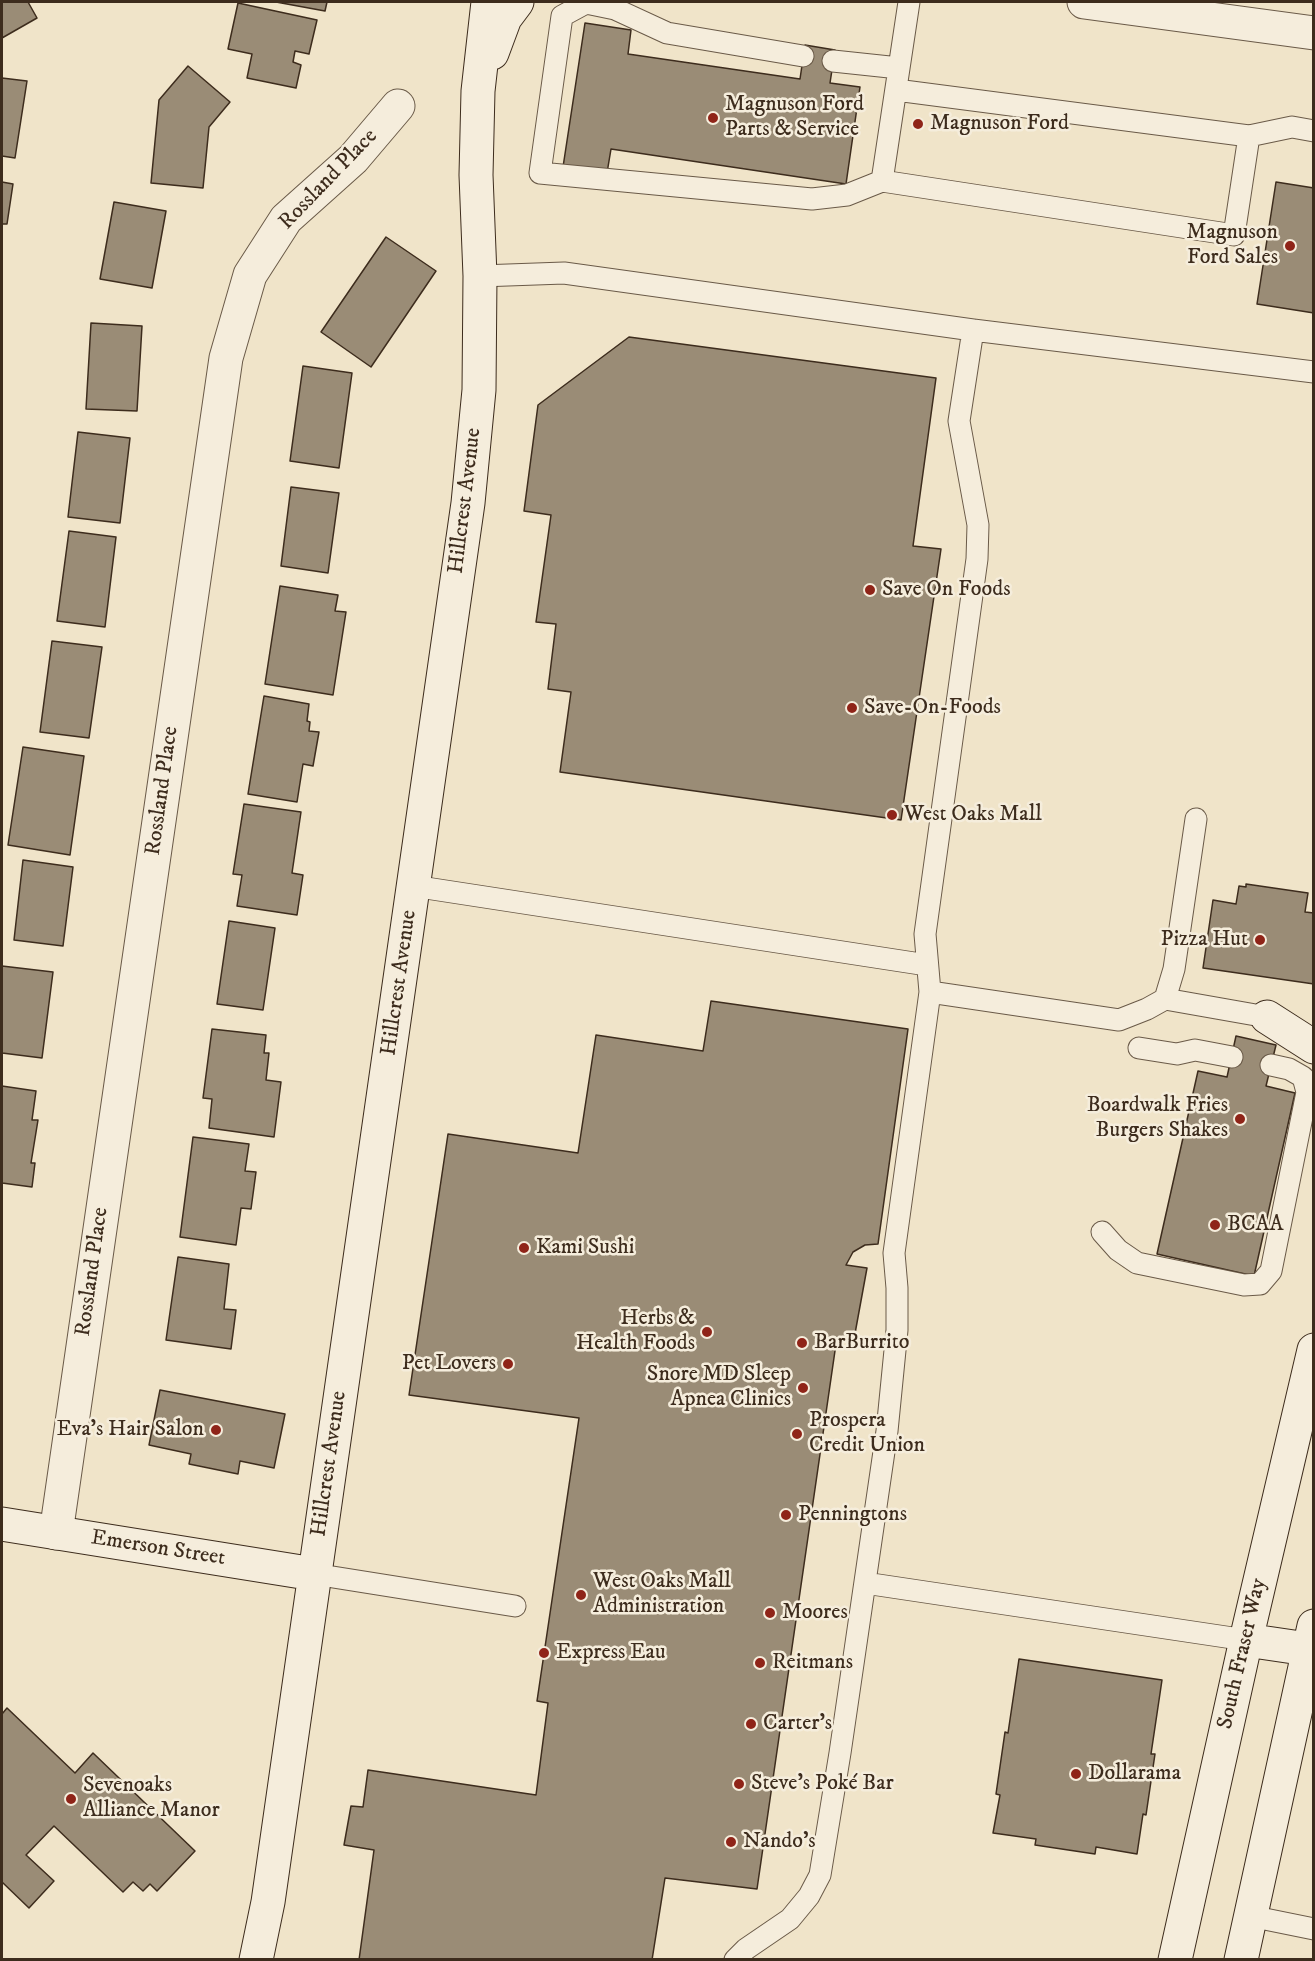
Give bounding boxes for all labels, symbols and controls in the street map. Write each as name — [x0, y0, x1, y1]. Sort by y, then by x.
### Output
place label: Magnuson Ford Parts & Service — [725, 92, 864, 144]
marker: Magnuson Ford Parts & Service — [706, 111, 720, 125]
place label: Magnuson Ford — [930, 111, 1069, 137]
marker: Magnuson Ford — [911, 117, 925, 131]
street label: Rossland Place — [274, 124, 384, 236]
place label: Magnuson Ford Sales — [1186, 220, 1278, 272]
marker: Magnuson Ford Sales — [1283, 239, 1297, 253]
street label: Hillcrest Avenue — [444, 427, 488, 575]
place label: Save On Foods — [882, 577, 1011, 603]
marker: Save On Foods — [863, 583, 877, 597]
place label: Save-On-Foods — [864, 695, 1001, 721]
marker: Save-On-Foods — [845, 701, 859, 715]
street label: Rossland Place — [141, 725, 185, 857]
place label: West Oaks Mall — [904, 802, 1042, 828]
marker: West Oaks Mall — [885, 808, 899, 822]
street label: Hillcrest Avenue — [377, 909, 423, 1057]
place label: Pizza Hut — [1161, 927, 1248, 953]
marker: Pizza Hut — [1253, 933, 1267, 947]
place label: Boardwalk Fries Burgers Shakes — [1087, 1093, 1228, 1144]
marker: Boardwalk Fries Burgers Shakes — [1233, 1112, 1247, 1126]
street label: Rossland Place — [71, 1206, 115, 1338]
place label: BCAA — [1227, 1212, 1284, 1238]
marker: BCAA — [1208, 1218, 1222, 1232]
place label: Kami Sushi — [536, 1235, 634, 1261]
marker: Kami Sushi — [517, 1241, 531, 1255]
place label: Herbs & Health Foods — [576, 1306, 695, 1358]
marker: Herbs & Health Foods — [700, 1325, 714, 1339]
place label: BarBurrito — [814, 1330, 909, 1356]
marker: BarBurrito — [795, 1336, 809, 1350]
place label: Pet Lovers — [402, 1351, 496, 1377]
marker: Pet Lovers — [501, 1357, 515, 1371]
place label: Snore MD Sleep Apnea Clinics — [647, 1362, 791, 1414]
marker: Snore MD Sleep Apnea Clinics — [796, 1381, 810, 1395]
street label: Hillcrest Avenue — [307, 1390, 353, 1538]
place label: Prospera Credit Union — [809, 1408, 925, 1460]
place label: Eva's Hair Salon — [57, 1417, 204, 1443]
marker: Eva's Hair Salon — [209, 1423, 223, 1437]
marker: Prospera Credit Union — [790, 1427, 804, 1441]
place label: Penningtons — [798, 1502, 907, 1528]
marker: Penningtons — [779, 1508, 793, 1522]
street label: Emerson Street — [89, 1525, 227, 1573]
place label: West Oaks Mall Administration — [593, 1569, 731, 1621]
street label: South Fraser Way — [1213, 1576, 1273, 1732]
marker: West Oaks Mall Administration — [574, 1588, 588, 1602]
place label: Moores — [782, 1600, 848, 1626]
marker: Moores — [763, 1606, 777, 1620]
place label: Express Eau — [556, 1640, 666, 1666]
marker: Express Eau — [537, 1646, 551, 1660]
place label: Reitmans — [772, 1650, 853, 1676]
marker: Reitmans — [753, 1656, 767, 1670]
place label: Carter's — [763, 1711, 832, 1737]
marker: Carter's — [744, 1717, 758, 1731]
place label: Dollarama — [1088, 1761, 1181, 1787]
marker: Dollarama — [1069, 1767, 1083, 1781]
place label: Steve's Poké Bar — [751, 1771, 894, 1797]
place label: Sevenoaks Alliance Manor — [83, 1773, 220, 1825]
marker: Steve's Poké Bar — [732, 1777, 746, 1791]
marker: Sevenoaks Alliance Manor — [64, 1792, 78, 1806]
place label: Nando's — [743, 1829, 816, 1855]
marker: Nando's — [724, 1835, 738, 1849]

